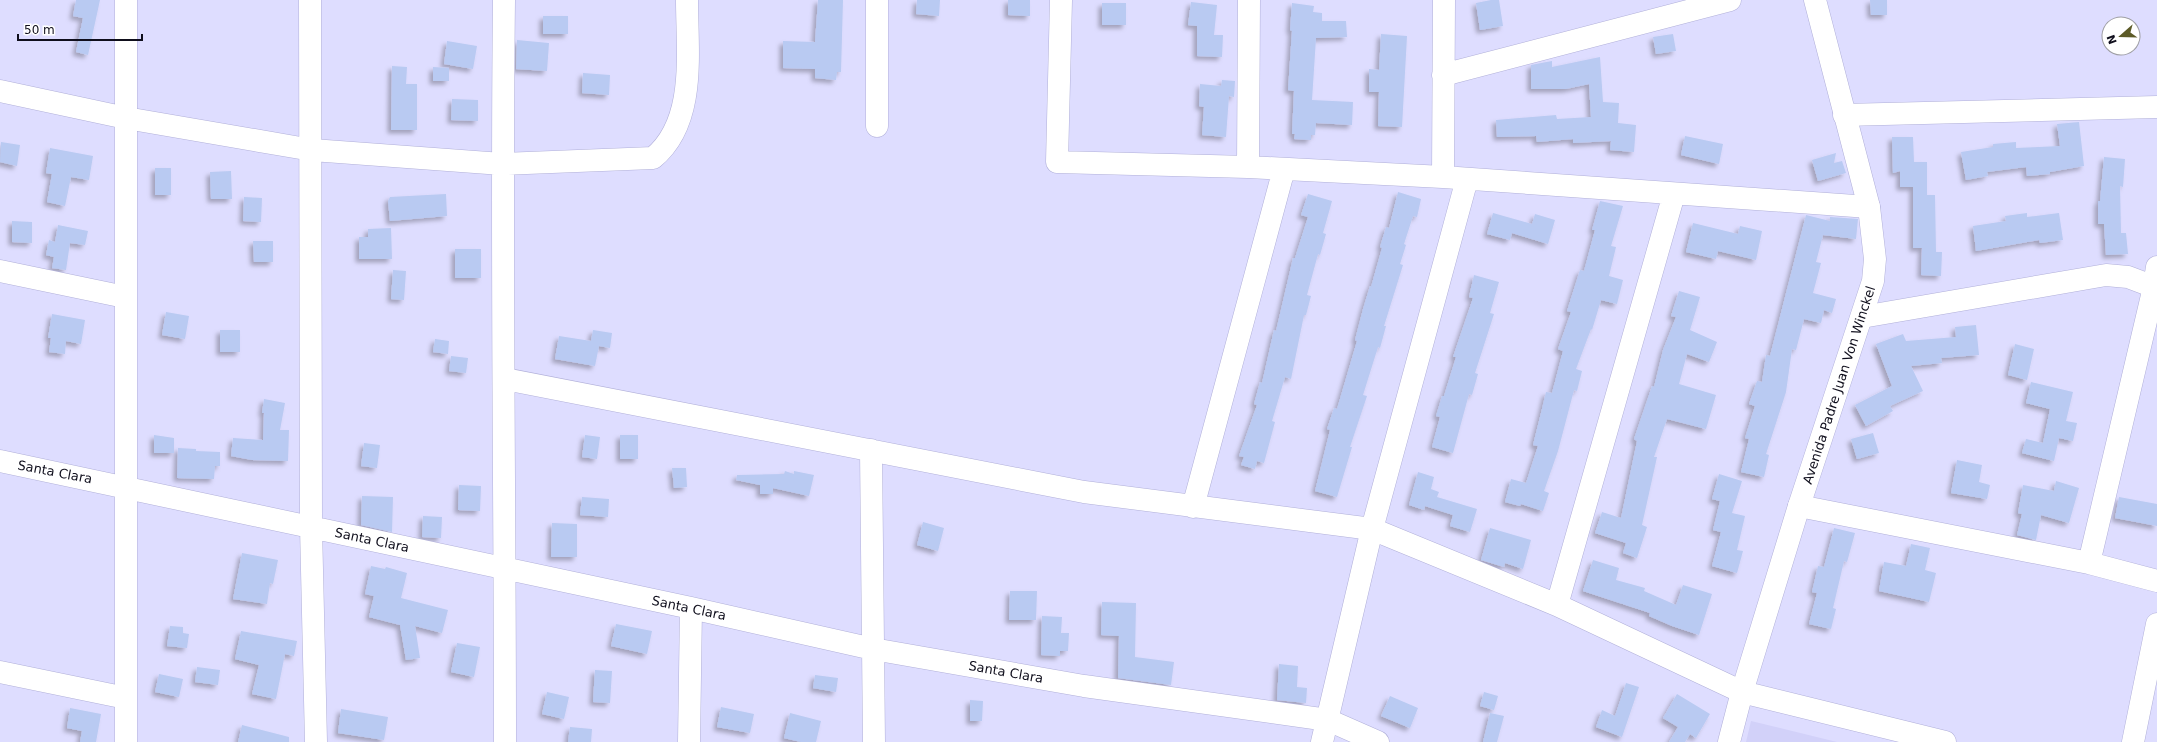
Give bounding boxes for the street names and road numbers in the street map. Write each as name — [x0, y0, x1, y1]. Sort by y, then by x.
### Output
street label: Avenida Padre Juan Von Winckel — [1800, 284, 1878, 486]
street label: Santa Clara — [16, 457, 94, 487]
street label: Santa Clara — [333, 525, 411, 555]
street label: Santa Clara — [650, 593, 728, 623]
street label: Santa Clara — [967, 658, 1045, 686]

